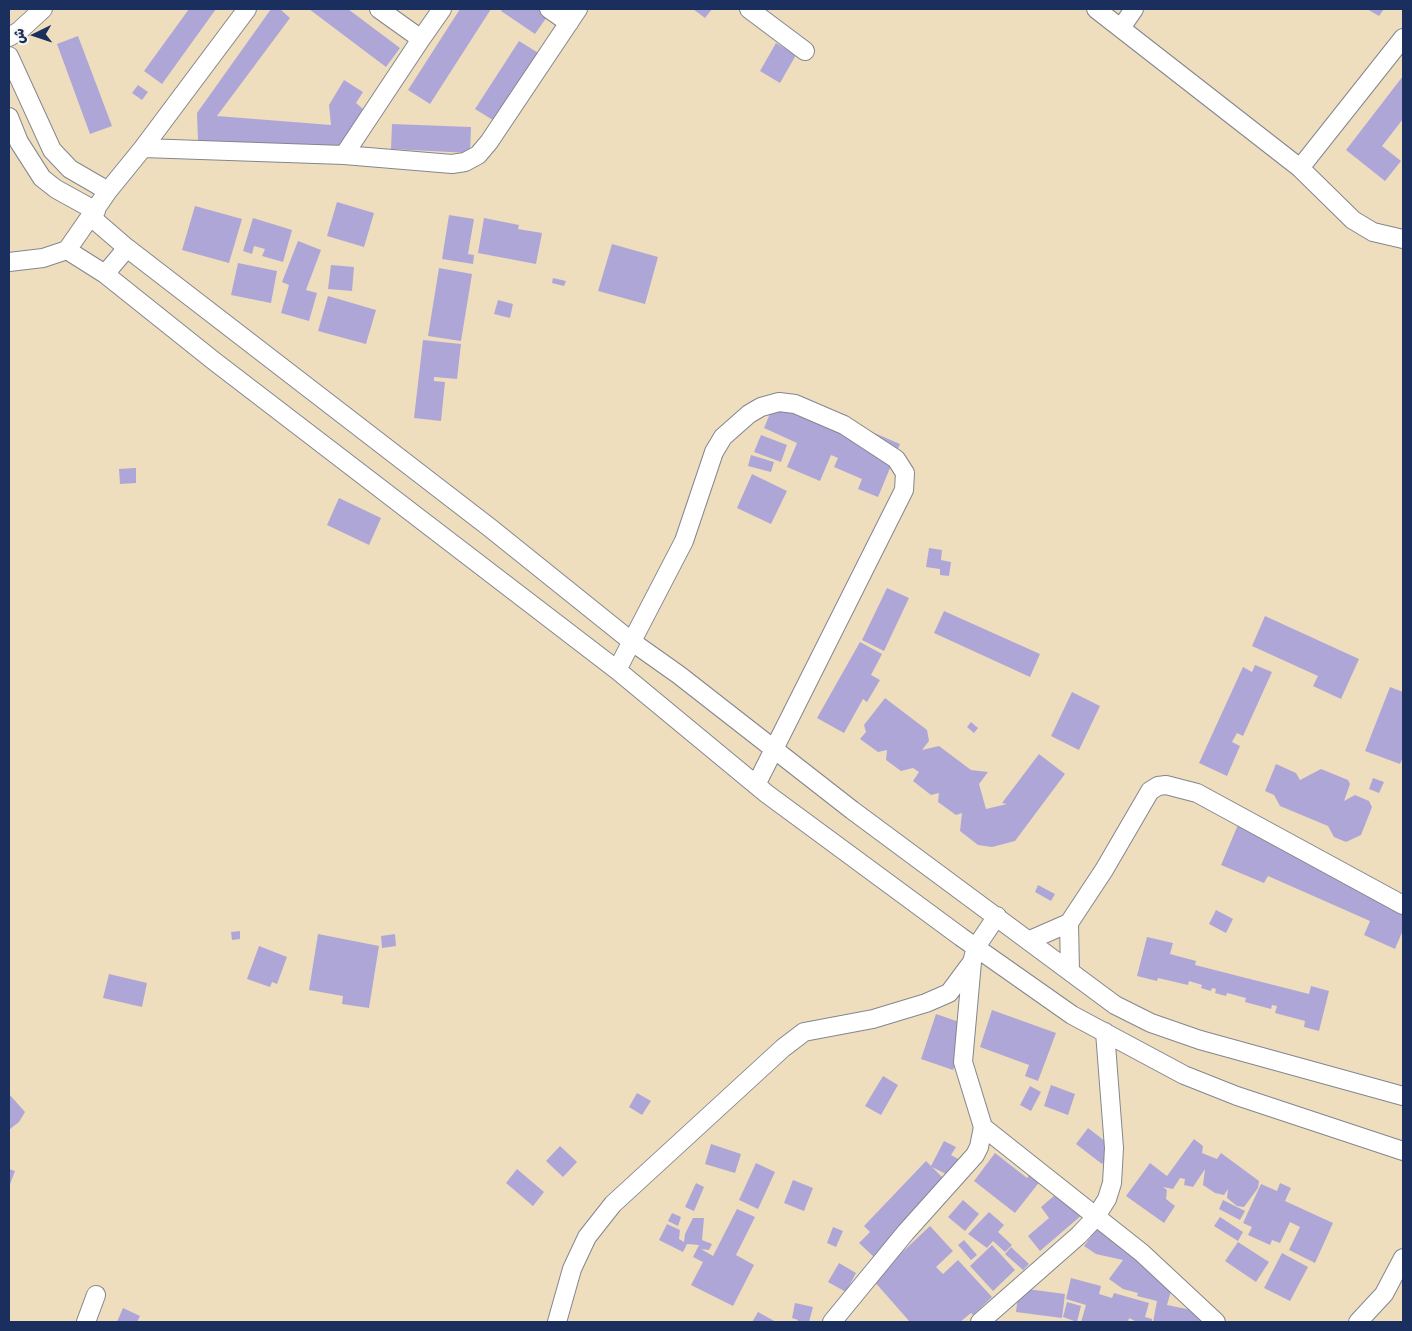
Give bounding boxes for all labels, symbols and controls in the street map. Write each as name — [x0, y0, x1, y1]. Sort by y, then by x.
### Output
north arrow — [10, 10, 60, 60]
text: ش — [11, 28, 29, 44]

